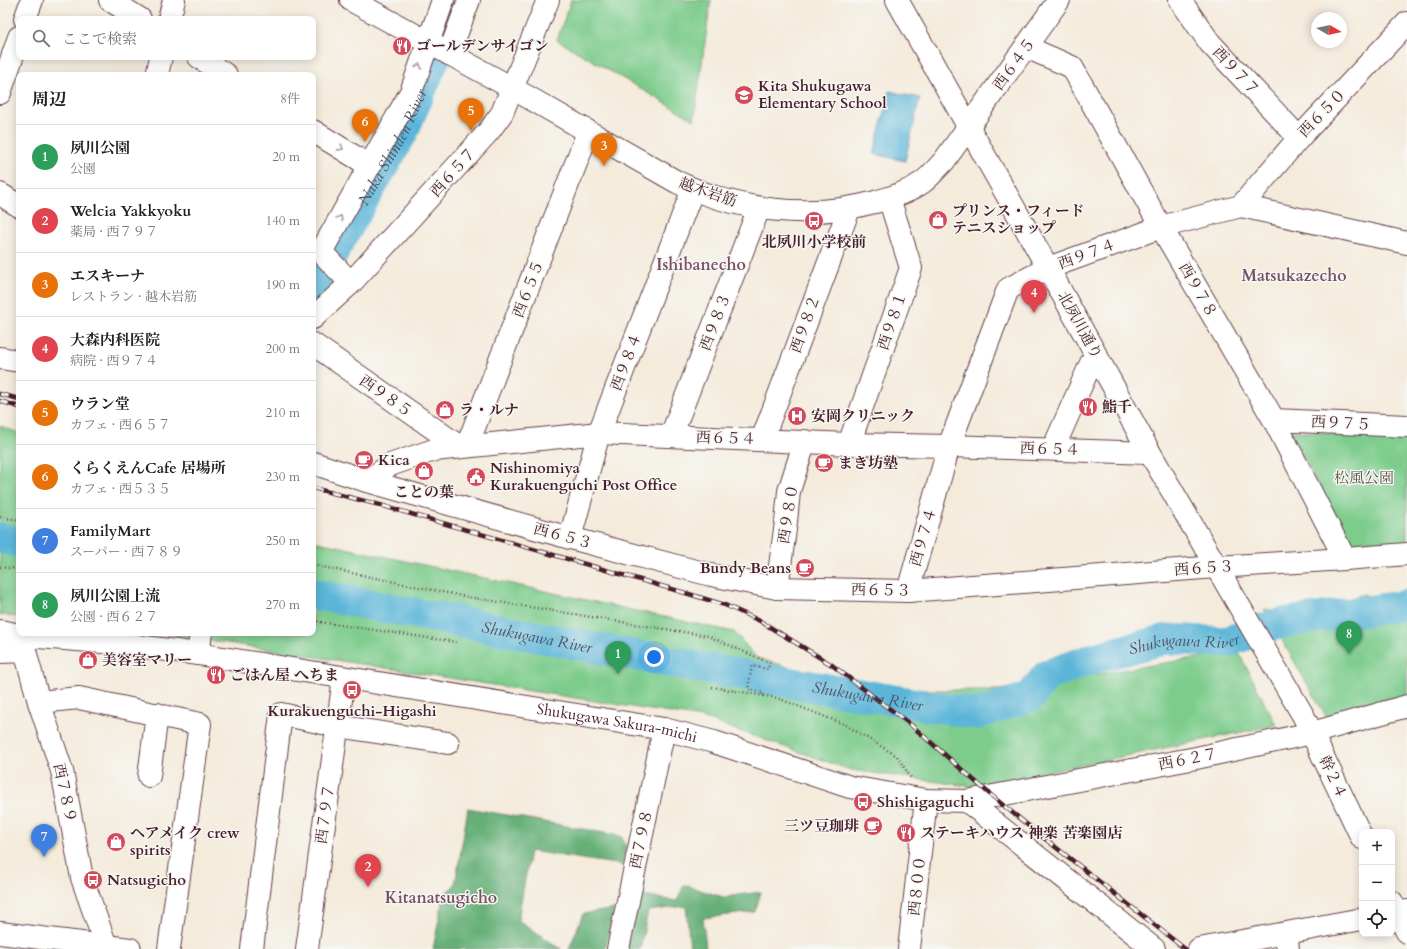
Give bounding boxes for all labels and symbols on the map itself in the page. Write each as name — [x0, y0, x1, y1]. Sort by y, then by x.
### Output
north arrow — [1311, 12, 1347, 48]
street label: 西６４５ — [988, 34, 1040, 94]
restaurant icon: ゴールデンサイゴン — [391, 35, 413, 57]
place label: ゴールデンサイゴン — [416, 36, 549, 56]
street label: 西９７７ — [1208, 42, 1264, 100]
one-way arrow — [415, 63, 423, 70]
place label: Kita Shukugawa Elementary School — [758, 76, 887, 113]
school or university icon: Kita Shukugawa Elementary School — [733, 84, 755, 106]
street label: 西６５０ — [1294, 84, 1350, 142]
water label: Naka Shinden River — [353, 85, 433, 209]
pin: 5 — [458, 98, 484, 131]
pin: 6 — [352, 109, 378, 142]
pin: 3 — [591, 133, 617, 166]
street label: 西６５７ — [425, 143, 481, 201]
one-way arrow — [337, 144, 344, 151]
street label: 越木岩筋 — [676, 173, 740, 211]
place label: プリンス・フィード テニスショップ — [952, 201, 1085, 238]
shop icon: プリンス・フィード テニスショップ — [927, 209, 949, 231]
bus stop icon: 北夙川小学校前 — [803, 210, 825, 232]
one-way arrow — [336, 215, 343, 223]
place label: 北夙川小学校前 — [761, 232, 867, 252]
street label: 西９７４ — [1055, 234, 1119, 274]
district label: Ishibanecho — [656, 254, 746, 276]
street label: 西６５５ — [508, 257, 548, 321]
street label: 西９７８ — [1174, 259, 1222, 321]
district label: Matsukazecho — [1241, 265, 1347, 287]
pin: 4 — [1021, 280, 1047, 313]
street label: 北夙川通り — [1053, 287, 1107, 363]
street label: 西９８１ — [873, 289, 911, 353]
street label: 西９８３ — [695, 290, 735, 354]
street label: 西９８２ — [785, 292, 825, 356]
street label: 西９８４ — [606, 330, 646, 394]
street label: 西９８５ — [356, 371, 416, 421]
restaurant icon: 鮨千 — [1077, 396, 1099, 418]
place label: 鮨千 — [1102, 397, 1132, 417]
shop icon: ラ・ルナ — [434, 399, 456, 421]
place label: ラ・ルナ — [459, 400, 519, 420]
hospital icon: 安岡クリニック — [786, 405, 808, 427]
place label: 安岡クリニック — [811, 406, 915, 426]
street label: 西９７５ — [1311, 411, 1371, 435]
street label: 西６５４ — [696, 427, 756, 449]
street label: 西６５４ — [1020, 438, 1080, 460]
cafe icon: Kica — [353, 449, 375, 471]
place label: Kica — [378, 450, 410, 470]
cafe icon: まき坊塾 — [813, 452, 835, 474]
place label: まき坊塾 — [838, 453, 898, 473]
place label: Nishinomiya Kurakuenguchi Post Office — [490, 458, 677, 495]
shop icon: ことの葉 — [413, 460, 435, 482]
public building icon: Nishinomiya Kurakuenguchi Post Office — [465, 466, 487, 488]
park label: 松風公園 — [1334, 468, 1394, 488]
place label: ことの葉 — [394, 482, 454, 502]
street label: 西９８０ — [773, 483, 803, 545]
street label: 西９７４ — [905, 505, 941, 569]
street label: 西６５３ — [531, 519, 595, 553]
street label: 西６５３ — [1173, 556, 1235, 580]
cafe icon: Bundy Beans — [794, 557, 816, 579]
place label: Bundy Beans — [700, 558, 791, 578]
street label: 西６５３ — [851, 579, 911, 601]
water label: Shukugawa River — [480, 616, 595, 659]
pin: 8 — [1336, 621, 1362, 654]
water label: Shukugawa River — [1126, 628, 1243, 661]
pin: 1 — [605, 641, 631, 674]
your location — [644, 647, 664, 667]
shop icon: 美容室マリー — [77, 649, 99, 671]
place label: 美容室マリー — [102, 650, 192, 670]
restaurant icon: ごはん屋 へちま — [205, 664, 227, 686]
place label: ごはん屋 へちま — [230, 665, 339, 685]
water label: Shukugawa River — [811, 676, 925, 717]
bus stop icon: Kurakuenguchi-Higashi — [341, 679, 363, 701]
street label: Shukugawa Sakura-michi — [535, 699, 699, 747]
place label: Kurakuenguchi-Higashi — [267, 701, 437, 721]
street label: 西６２７ — [1157, 743, 1219, 775]
street label: 幹２４ — [1314, 752, 1352, 802]
street label: 西７８９ — [49, 762, 81, 824]
street label: 西７９７ — [311, 783, 339, 845]
bus stop icon: Shishigaguchi — [852, 791, 874, 813]
place label: Shishigaguchi — [877, 792, 975, 812]
street label: 西７９８ — [625, 808, 657, 870]
cafe icon: 三ツ豆珈琲 — [862, 815, 884, 837]
place label: 三ツ豆珈琲 — [784, 816, 859, 836]
restaurant icon: ステーキハウス 神楽 苦楽園店 — [895, 822, 917, 844]
place label: ヘアメイク crew spirits — [130, 823, 240, 860]
place label: ステーキハウス 神楽 苦楽園店 — [920, 823, 1122, 843]
pin: 7 — [31, 824, 57, 857]
shop icon: ヘアメイク crew spirits — [105, 831, 127, 853]
pin: 2 — [355, 854, 381, 887]
street label: 西８００ — [904, 855, 930, 917]
bus stop icon: Natsugicho — [82, 869, 104, 891]
place label: Natsugicho — [107, 870, 186, 890]
district label: Kitanatsugicho — [385, 887, 497, 909]

